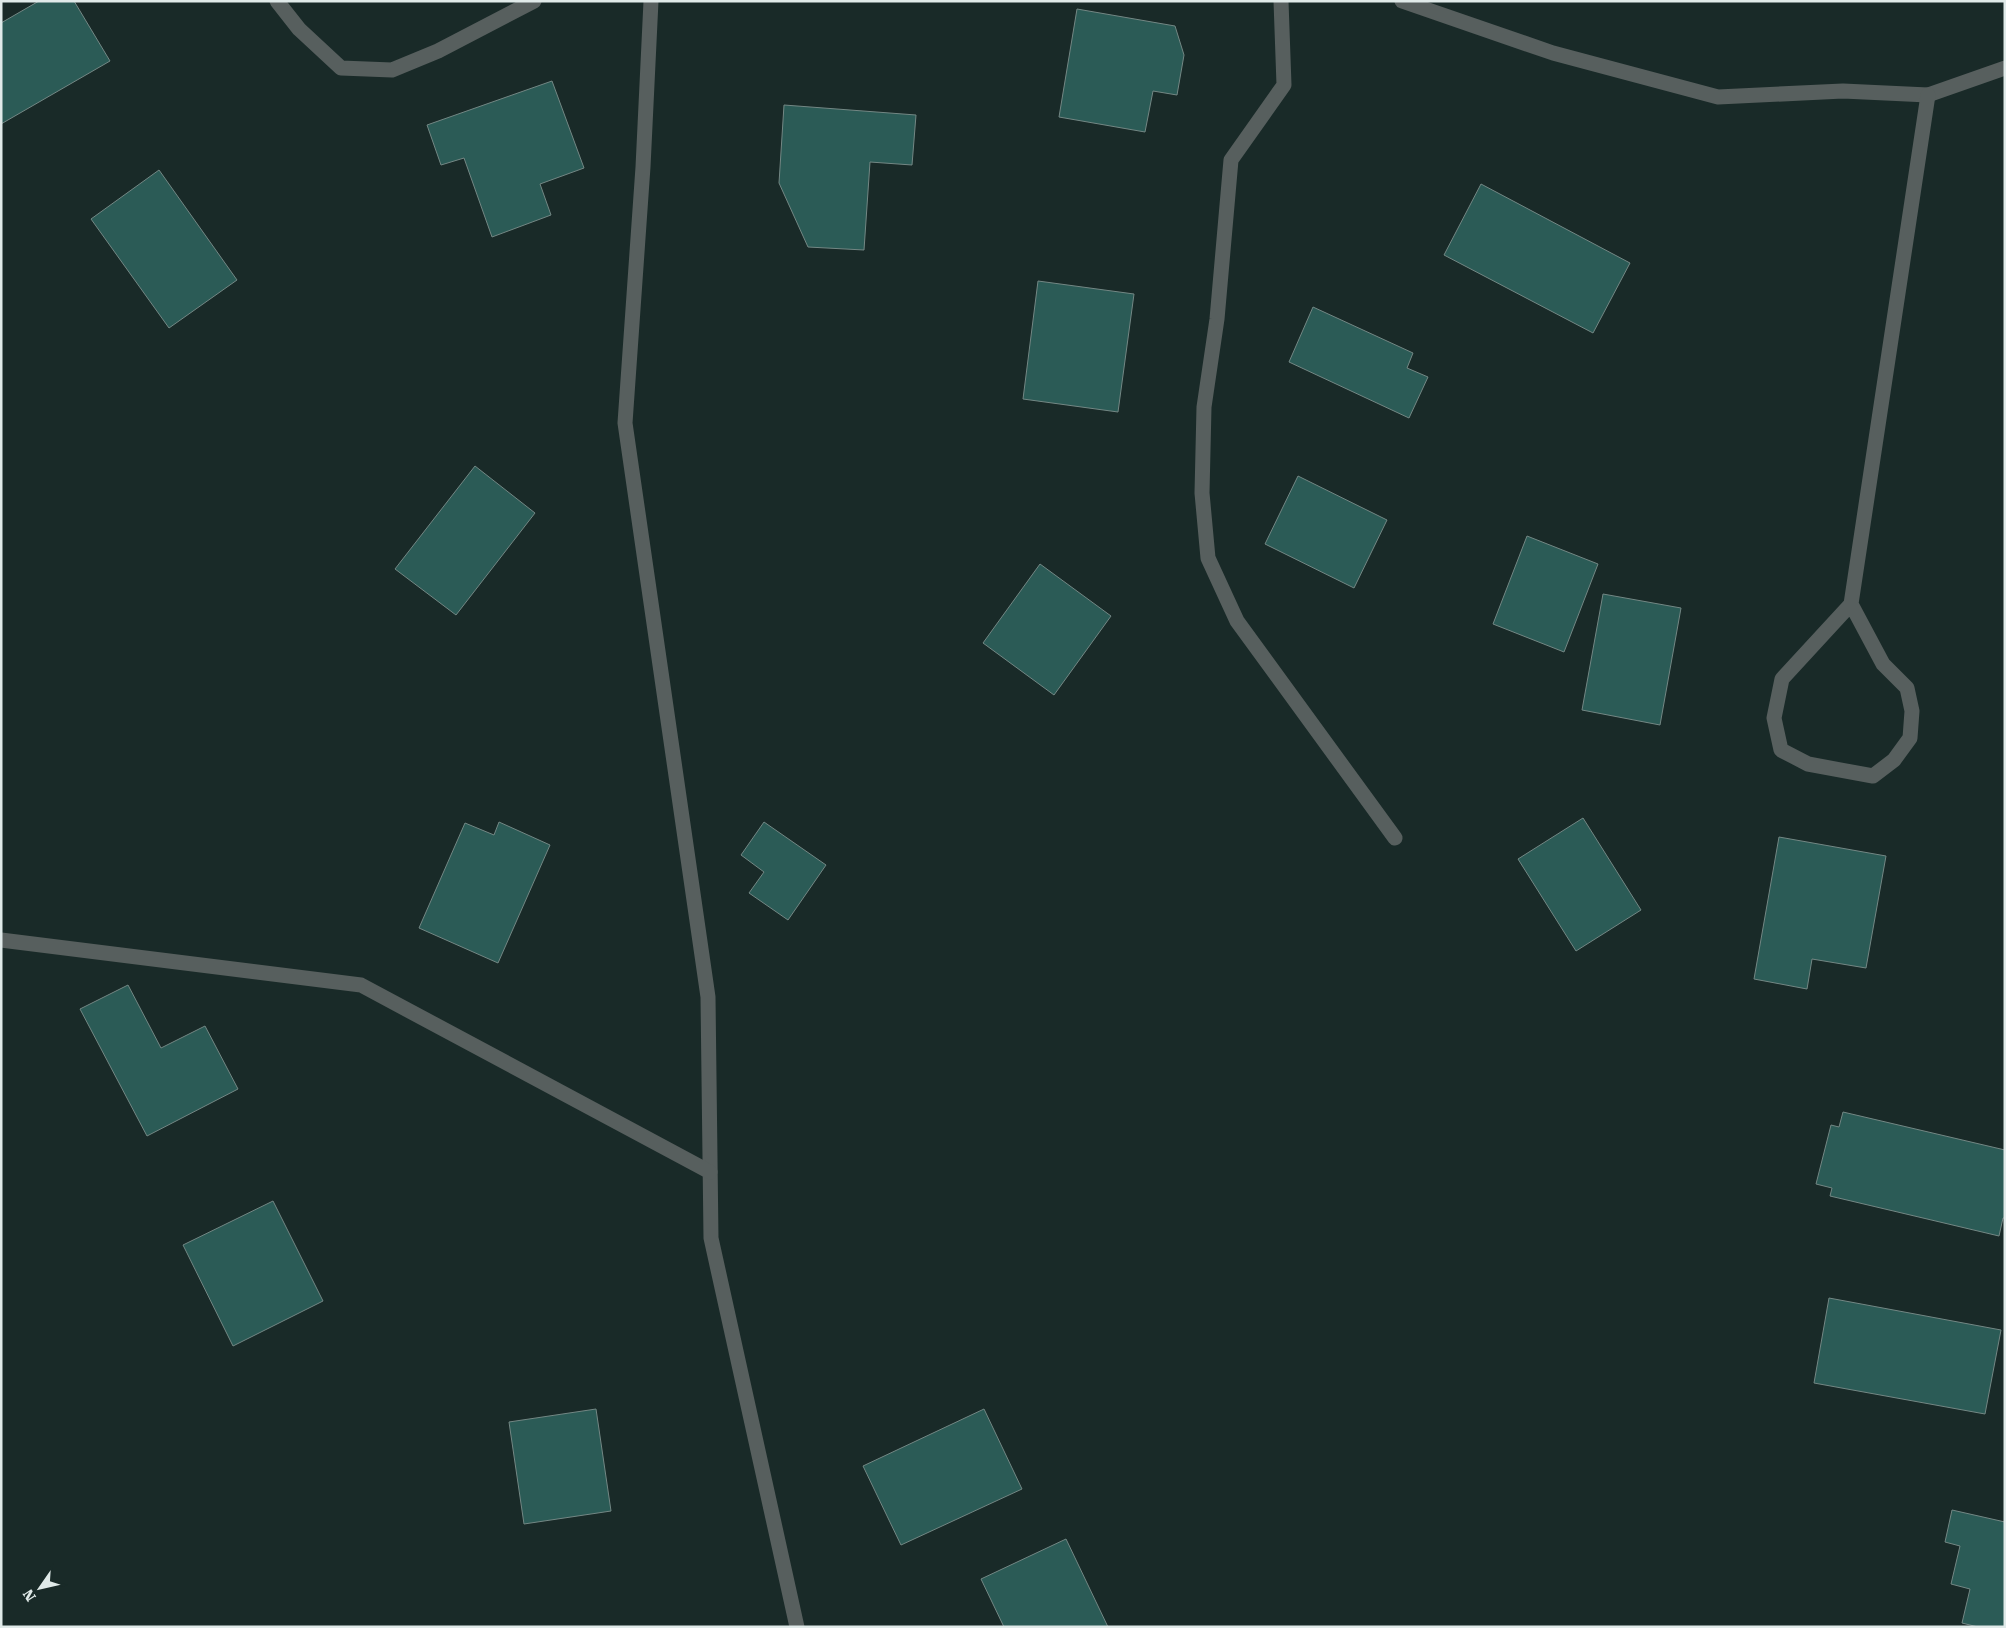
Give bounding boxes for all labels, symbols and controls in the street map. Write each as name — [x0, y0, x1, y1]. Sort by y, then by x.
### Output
north arrow — [15, 1563, 65, 1613]
text: N — [19, 1586, 39, 1604]

